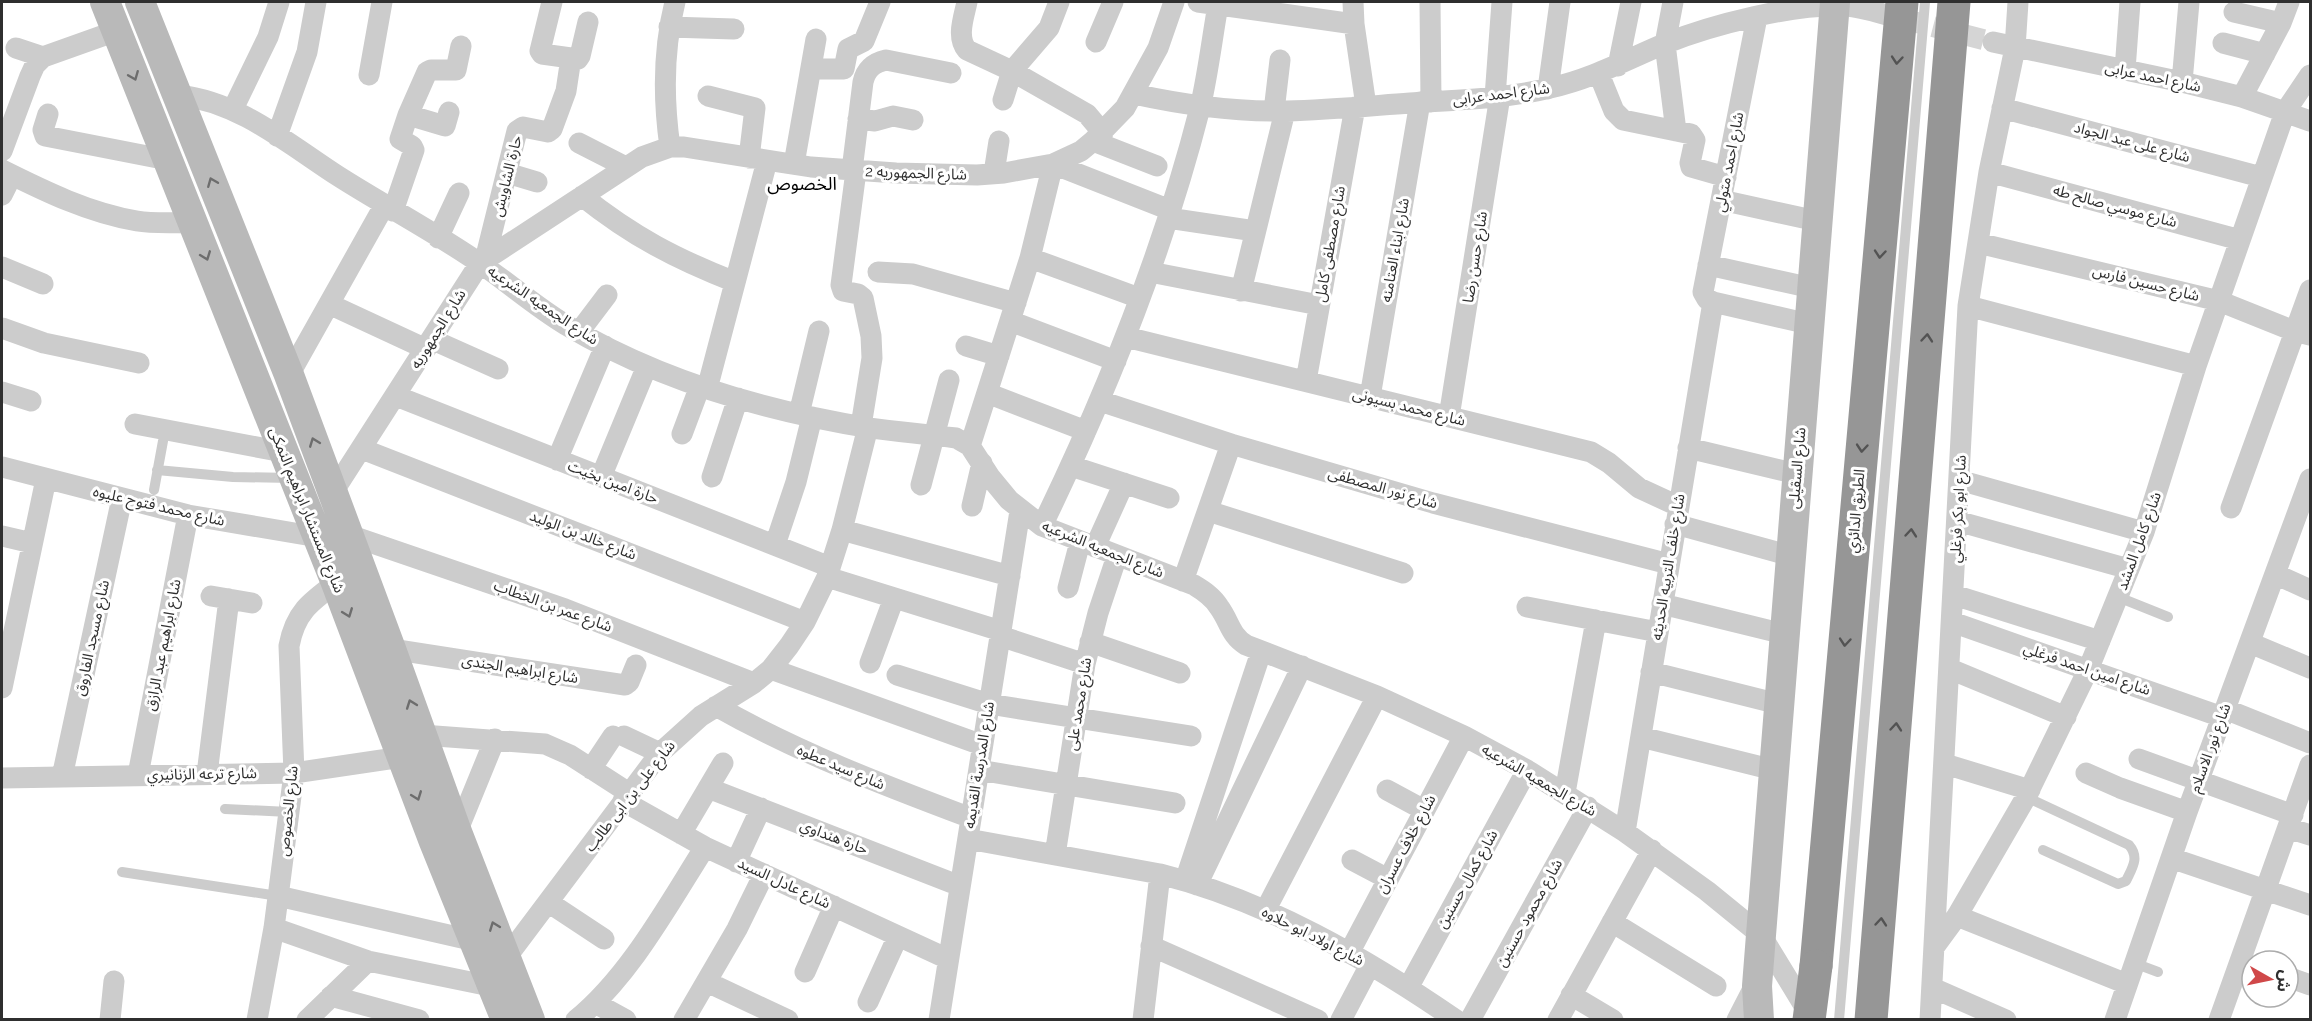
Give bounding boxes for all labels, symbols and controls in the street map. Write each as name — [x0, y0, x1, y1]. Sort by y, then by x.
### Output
one-way arrow — [1891, 55, 1904, 64]
street label: شارع احمد عرابى — [2103, 58, 2203, 99]
one-way arrow — [126, 70, 139, 80]
street label: شارع احمد عرابى — [1451, 79, 1551, 112]
street label: شارع احمد متولي — [1710, 110, 1751, 214]
street label: شارع على عبد الجواد — [2071, 118, 2192, 169]
street label: حارة الشاويش — [488, 133, 526, 218]
street label: شارع الجمهوريه 2 — [865, 162, 967, 187]
district label: الخصوص — [767, 173, 837, 195]
one-way arrow — [207, 178, 219, 189]
street label: شارع موسي صالح طه — [2050, 181, 2179, 234]
street label: شارع مصطفى كامل — [1311, 184, 1352, 304]
street label: شارع ابناء العتامنه — [1377, 196, 1416, 304]
street label: شارع حسن رضا — [1459, 210, 1494, 305]
one-way arrow — [199, 250, 211, 261]
one-way arrow — [1873, 250, 1886, 259]
street label: شارع الجمعيه الشرعيه — [483, 261, 602, 351]
street label: شارع حسين فارس — [2090, 261, 2201, 308]
street label: شارع الجمهوريه — [406, 286, 472, 374]
one-way arrow — [1920, 334, 1933, 343]
street label: شارع محمد بسيونى — [1350, 384, 1467, 433]
street label: شارع المستشار ابراهيم النمكى — [263, 425, 349, 597]
street label: شارع السقيلى — [1784, 426, 1813, 510]
one-way arrow — [309, 437, 321, 448]
one-way arrow — [1856, 444, 1869, 453]
street label: شارع ابو بكر فرغلي — [1946, 454, 1973, 564]
street label: حارة امين بخيت — [565, 457, 661, 508]
street label: شارع نور المصطفى — [1325, 464, 1440, 515]
street label: الطريق الدائري — [1843, 468, 1871, 554]
street label: شارع محمد فتوح عليوه — [91, 482, 227, 533]
street label: شارع كامل المشد — [2113, 489, 2168, 594]
street label: شارع خلف التربيه الحديثه — [1648, 492, 1691, 642]
street label: شارع خالد بن الوليد — [526, 506, 639, 566]
street label: شارع الجمعيه الشرعيه — [1038, 516, 1167, 584]
one-way arrow — [1905, 528, 1918, 537]
street label: شارع عمر بن الخطاب — [490, 576, 615, 639]
street label: شارع ابراهيم عبد الرازق — [141, 577, 188, 713]
street label: شارع مسجد الفاروق — [71, 578, 116, 698]
one-way arrow — [340, 608, 353, 618]
one-way arrow — [1839, 638, 1852, 647]
street label: شارع امين احمد فرغلي — [2020, 639, 2153, 702]
street label: شارع ابراهيم الجندى — [460, 651, 580, 690]
street label: شارع محمد على — [1063, 656, 1098, 752]
one-way arrow — [405, 699, 418, 710]
street label: شارع المدرسة القديمه — [960, 700, 1001, 830]
street label: شارع نور الاسلام — [2185, 701, 2237, 796]
one-way arrow — [1889, 723, 1902, 732]
street label: شارع على بن ابى طالب — [581, 737, 681, 857]
street label: شارع سيد عطوه — [793, 740, 888, 796]
street label: شارع الجمعيه الشرعيه — [1477, 740, 1600, 823]
street label: شارع ترعه الزنانيري — [147, 764, 257, 787]
street label: شارع الخصوص — [274, 765, 305, 858]
one-way arrow — [409, 790, 422, 801]
street label: شارع خلاف عسران — [1372, 791, 1442, 898]
street label: حارة هنداوي — [797, 816, 871, 861]
street label: شارع كمال حسنين — [1433, 826, 1504, 933]
street label: شارع عادل السيد — [734, 854, 833, 915]
street label: شارع محمود حسنين — [1492, 856, 1569, 972]
street label: شارع اولاد ابو حلاوه — [1258, 903, 1367, 972]
one-way arrow — [1874, 917, 1887, 926]
one-way arrow — [488, 921, 501, 932]
north arrow — [2240, 949, 2300, 1009]
text: ش — [2273, 969, 2295, 994]

